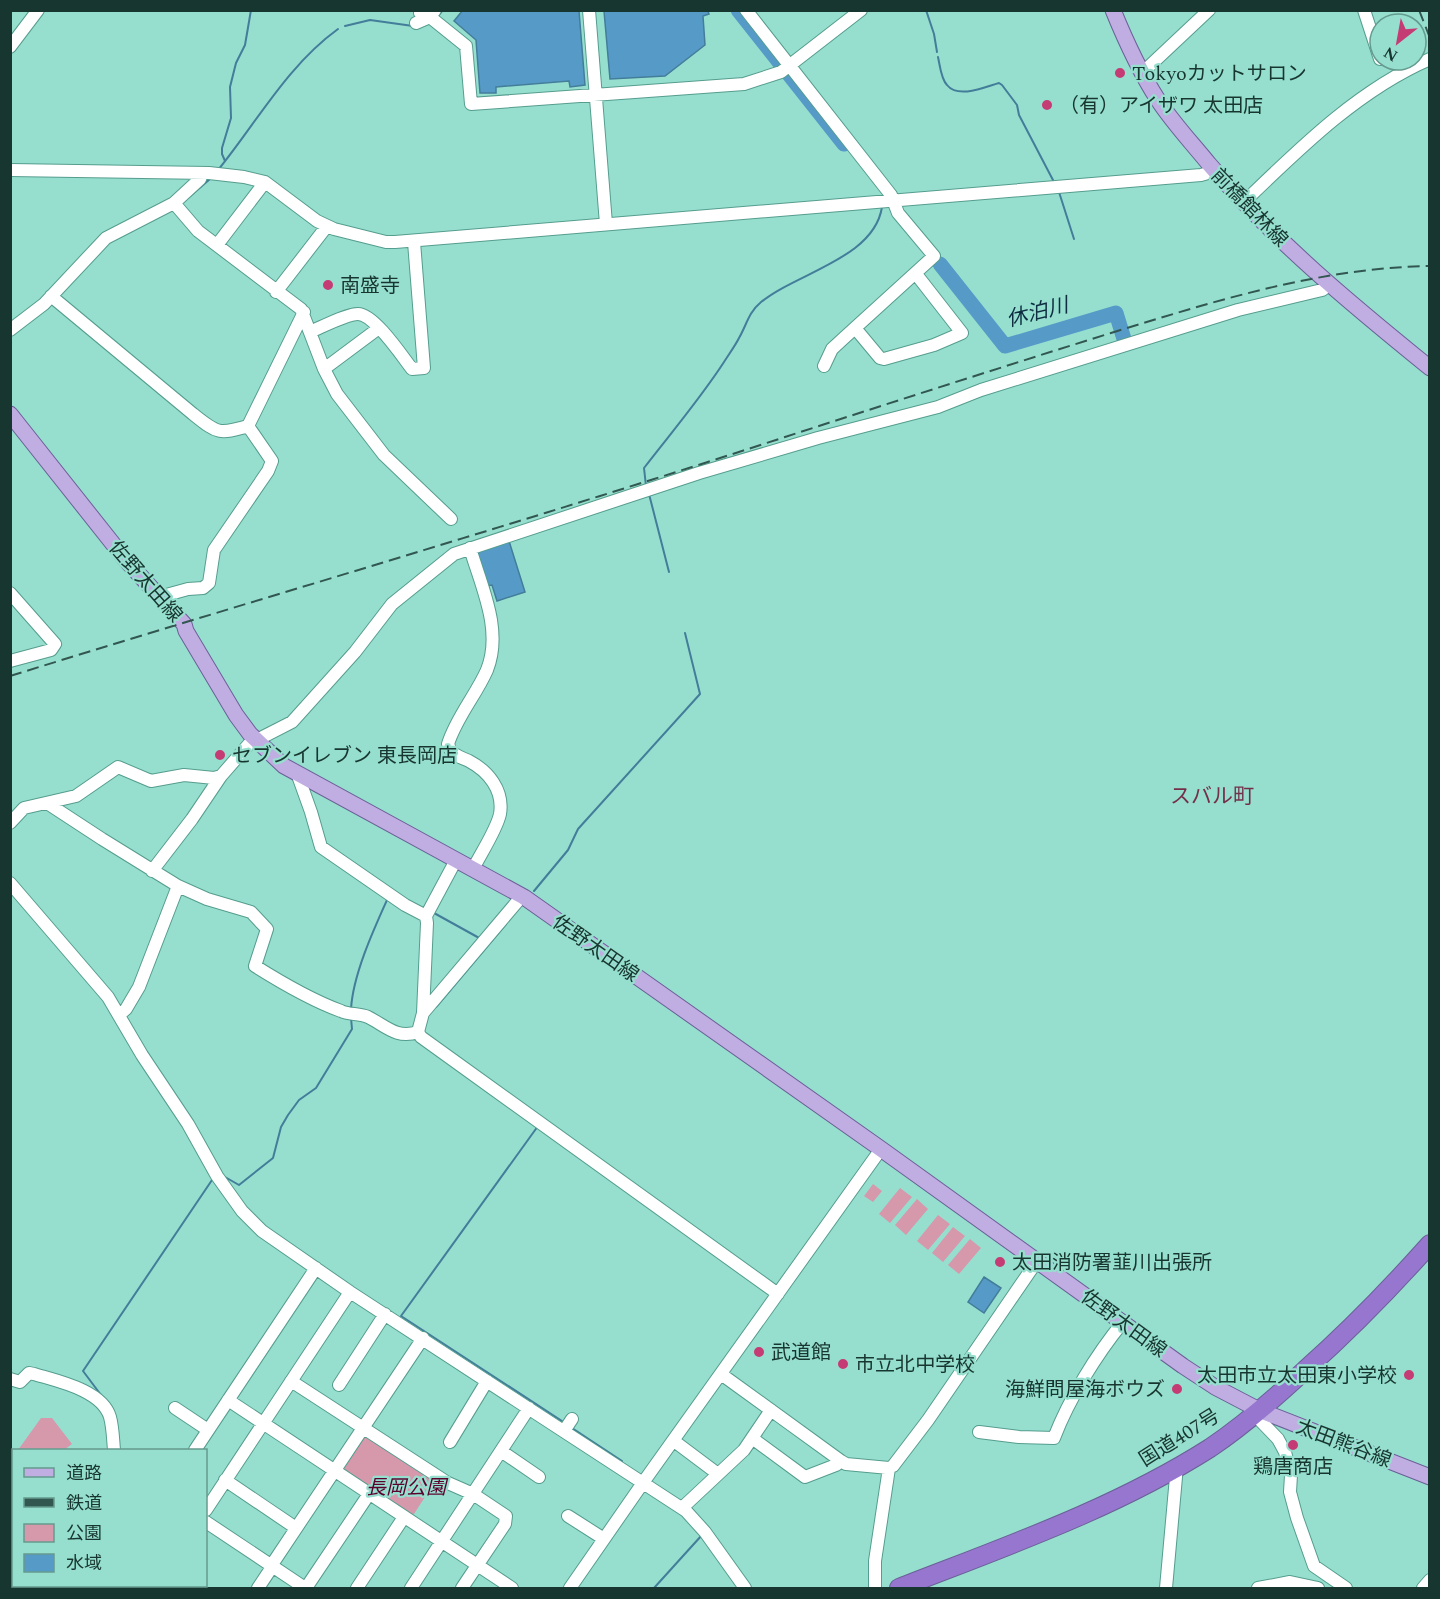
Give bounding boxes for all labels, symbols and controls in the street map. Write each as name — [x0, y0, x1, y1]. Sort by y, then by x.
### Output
north arrow — [1368, 12, 1428, 72]
text: N — [1379, 40, 1403, 68]
place label: Tokyoカットサロン — [1132, 59, 1307, 89]
marker: Tokyoカットサロン — [1113, 66, 1127, 80]
place label: （有）アイザワ 太田店 — [1059, 91, 1263, 121]
marker: （有）アイザワ 太田店 — [1040, 98, 1054, 112]
street label: 前橋館林線 — [1204, 161, 1295, 254]
place label: 南盛寺 — [340, 271, 400, 301]
marker: 南盛寺 — [321, 278, 335, 292]
water label: 休泊川 — [1003, 289, 1074, 336]
street label: 佐野太田線 — [101, 534, 189, 629]
place label: セブンイレブン 東長岡店 — [232, 741, 457, 771]
marker: セブンイレブン 東長岡店 — [213, 748, 227, 762]
district label: スバル町 — [1170, 781, 1254, 813]
street label: 佐野太田線 — [546, 908, 645, 990]
place label: 太田消防署韮川出張所 — [1012, 1248, 1212, 1278]
marker: 太田消防署韮川出張所 — [993, 1255, 1007, 1269]
street label: 佐野太田線 — [1074, 1282, 1173, 1365]
place label: 武道館 — [771, 1338, 831, 1368]
marker: 武道館 — [752, 1345, 766, 1359]
place label: 市立北中学校 — [855, 1350, 975, 1380]
marker: 市立北中学校 — [836, 1357, 850, 1371]
place label: 太田市立太田東小学校 — [1197, 1361, 1397, 1391]
marker: 太田市立太田東小学校 — [1402, 1368, 1416, 1382]
place label: 海鮮問屋海ボウズ — [1005, 1375, 1165, 1405]
marker: 海鮮問屋海ボウズ — [1170, 1382, 1184, 1396]
street label: 国道407号 — [1133, 1401, 1226, 1474]
street label: 太田熊谷線 — [1292, 1412, 1396, 1476]
marker: 鶏唐商店 — [1286, 1438, 1300, 1452]
legend — [12, 1449, 207, 1587]
place label: 鶏唐商店 — [1253, 1452, 1333, 1482]
text: 道路 — [66, 1460, 102, 1487]
park label: 長岡公園 — [366, 1473, 449, 1503]
text: 鉄道 — [66, 1490, 102, 1517]
text: 公園 — [66, 1520, 102, 1547]
text: 水域 — [66, 1550, 102, 1577]

